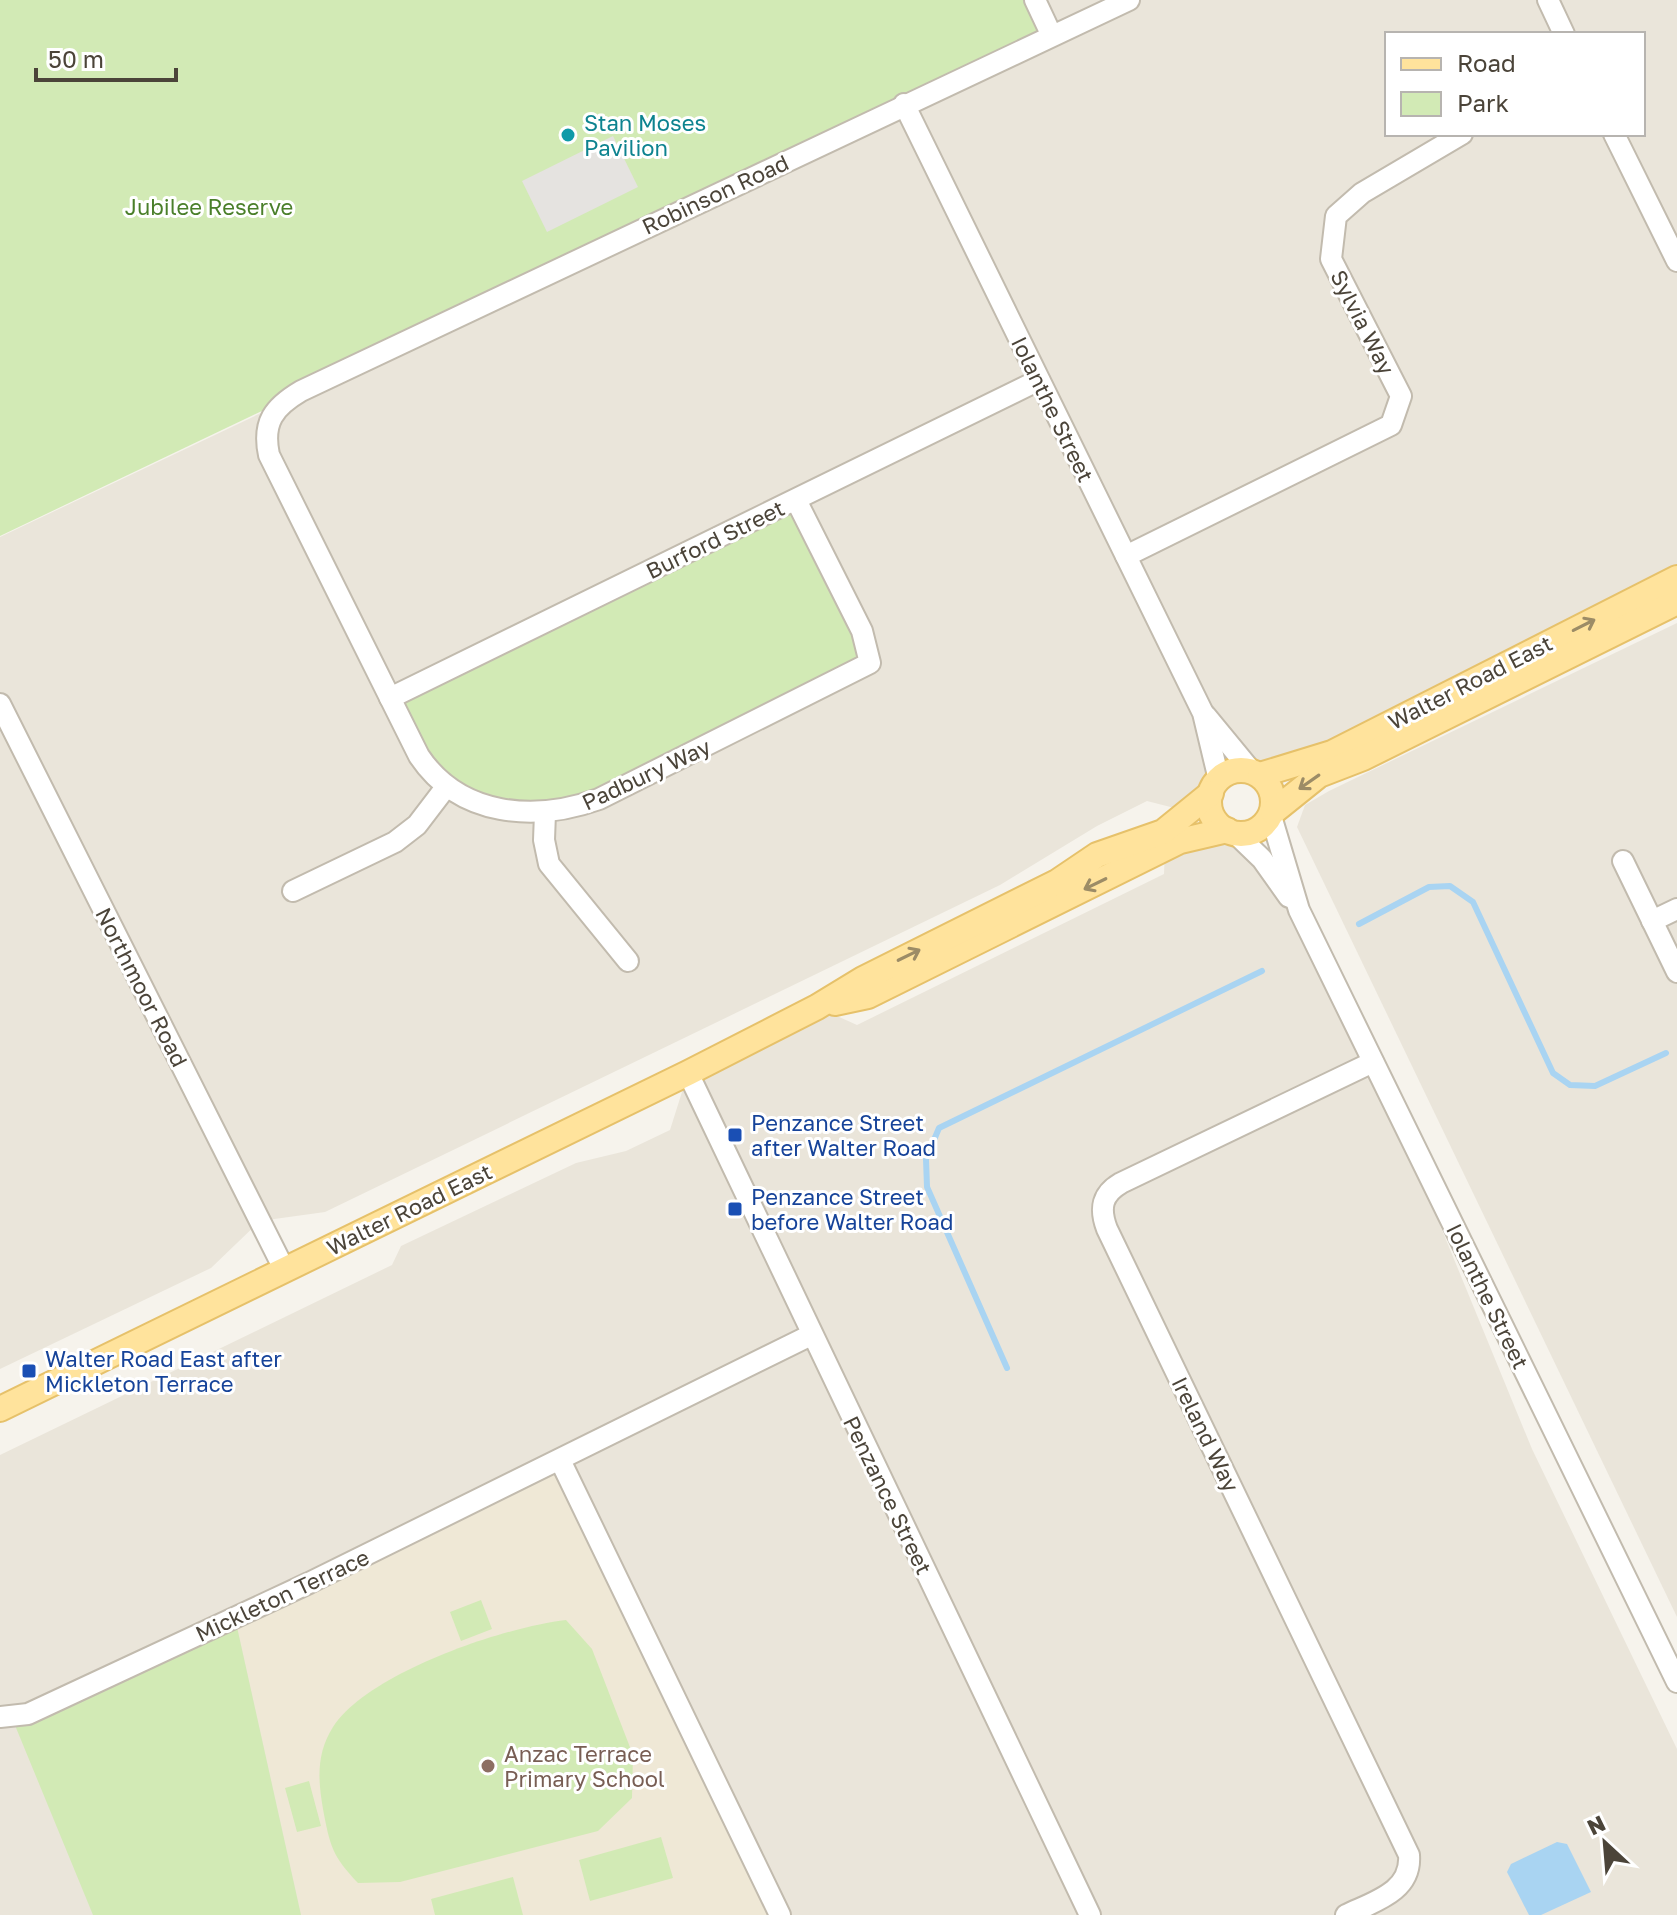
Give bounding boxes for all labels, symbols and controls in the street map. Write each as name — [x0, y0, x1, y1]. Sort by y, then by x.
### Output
scale bar — [36, 32, 176, 82]
legend — [1385, 32, 1645, 136]
text: 50 m — [48, 44, 104, 73]
text: Road — [1457, 48, 1516, 77]
text: Park — [1457, 88, 1509, 117]
place label: Stan Moses Pavilion — [584, 109, 706, 161]
marker: Stan Moses Pavilion — [559, 126, 577, 144]
street label: Robinson Road — [637, 148, 793, 240]
park label: Jubilee Reserve — [125, 193, 293, 220]
street label: Sylvia Way — [1325, 265, 1401, 379]
street label: Iolanthe Street — [1006, 332, 1100, 486]
street label: Burford Street — [641, 494, 789, 584]
one-way arrow — [1571, 617, 1595, 632]
street label: Walter Road East — [1383, 629, 1557, 735]
street label: Padbury Way — [577, 732, 715, 816]
one-way arrow — [1299, 774, 1321, 790]
one-way arrow — [1084, 877, 1108, 893]
street label: Northmoor Road — [90, 903, 194, 1071]
one-way arrow — [897, 947, 921, 963]
place label: Penzance Street after Walter Road — [751, 1109, 936, 1161]
marker: Penzance Street after Walter Road — [726, 1126, 744, 1144]
street label: Walter Road East — [322, 1157, 496, 1261]
place label: Penzance Street before Walter Road — [751, 1183, 954, 1235]
marker: Penzance Street before Walter Road — [726, 1200, 744, 1218]
street label: Iolanthe Street — [1441, 1219, 1535, 1373]
place label: Walter Road East after Mickleton Terrace — [45, 1345, 282, 1397]
marker: Walter Road East after Mickleton Terrace — [20, 1362, 38, 1380]
street label: Ireland Way — [1167, 1372, 1245, 1496]
street label: Penzance Street — [838, 1411, 938, 1579]
street label: Mickleton Terrace — [191, 1543, 373, 1647]
place label: Anzac Terrace Primary School — [504, 1740, 665, 1792]
marker: Anzac Terrace Primary School — [479, 1757, 497, 1775]
north arrow — [1565, 1803, 1645, 1883]
text: N — [1583, 1809, 1609, 1840]

